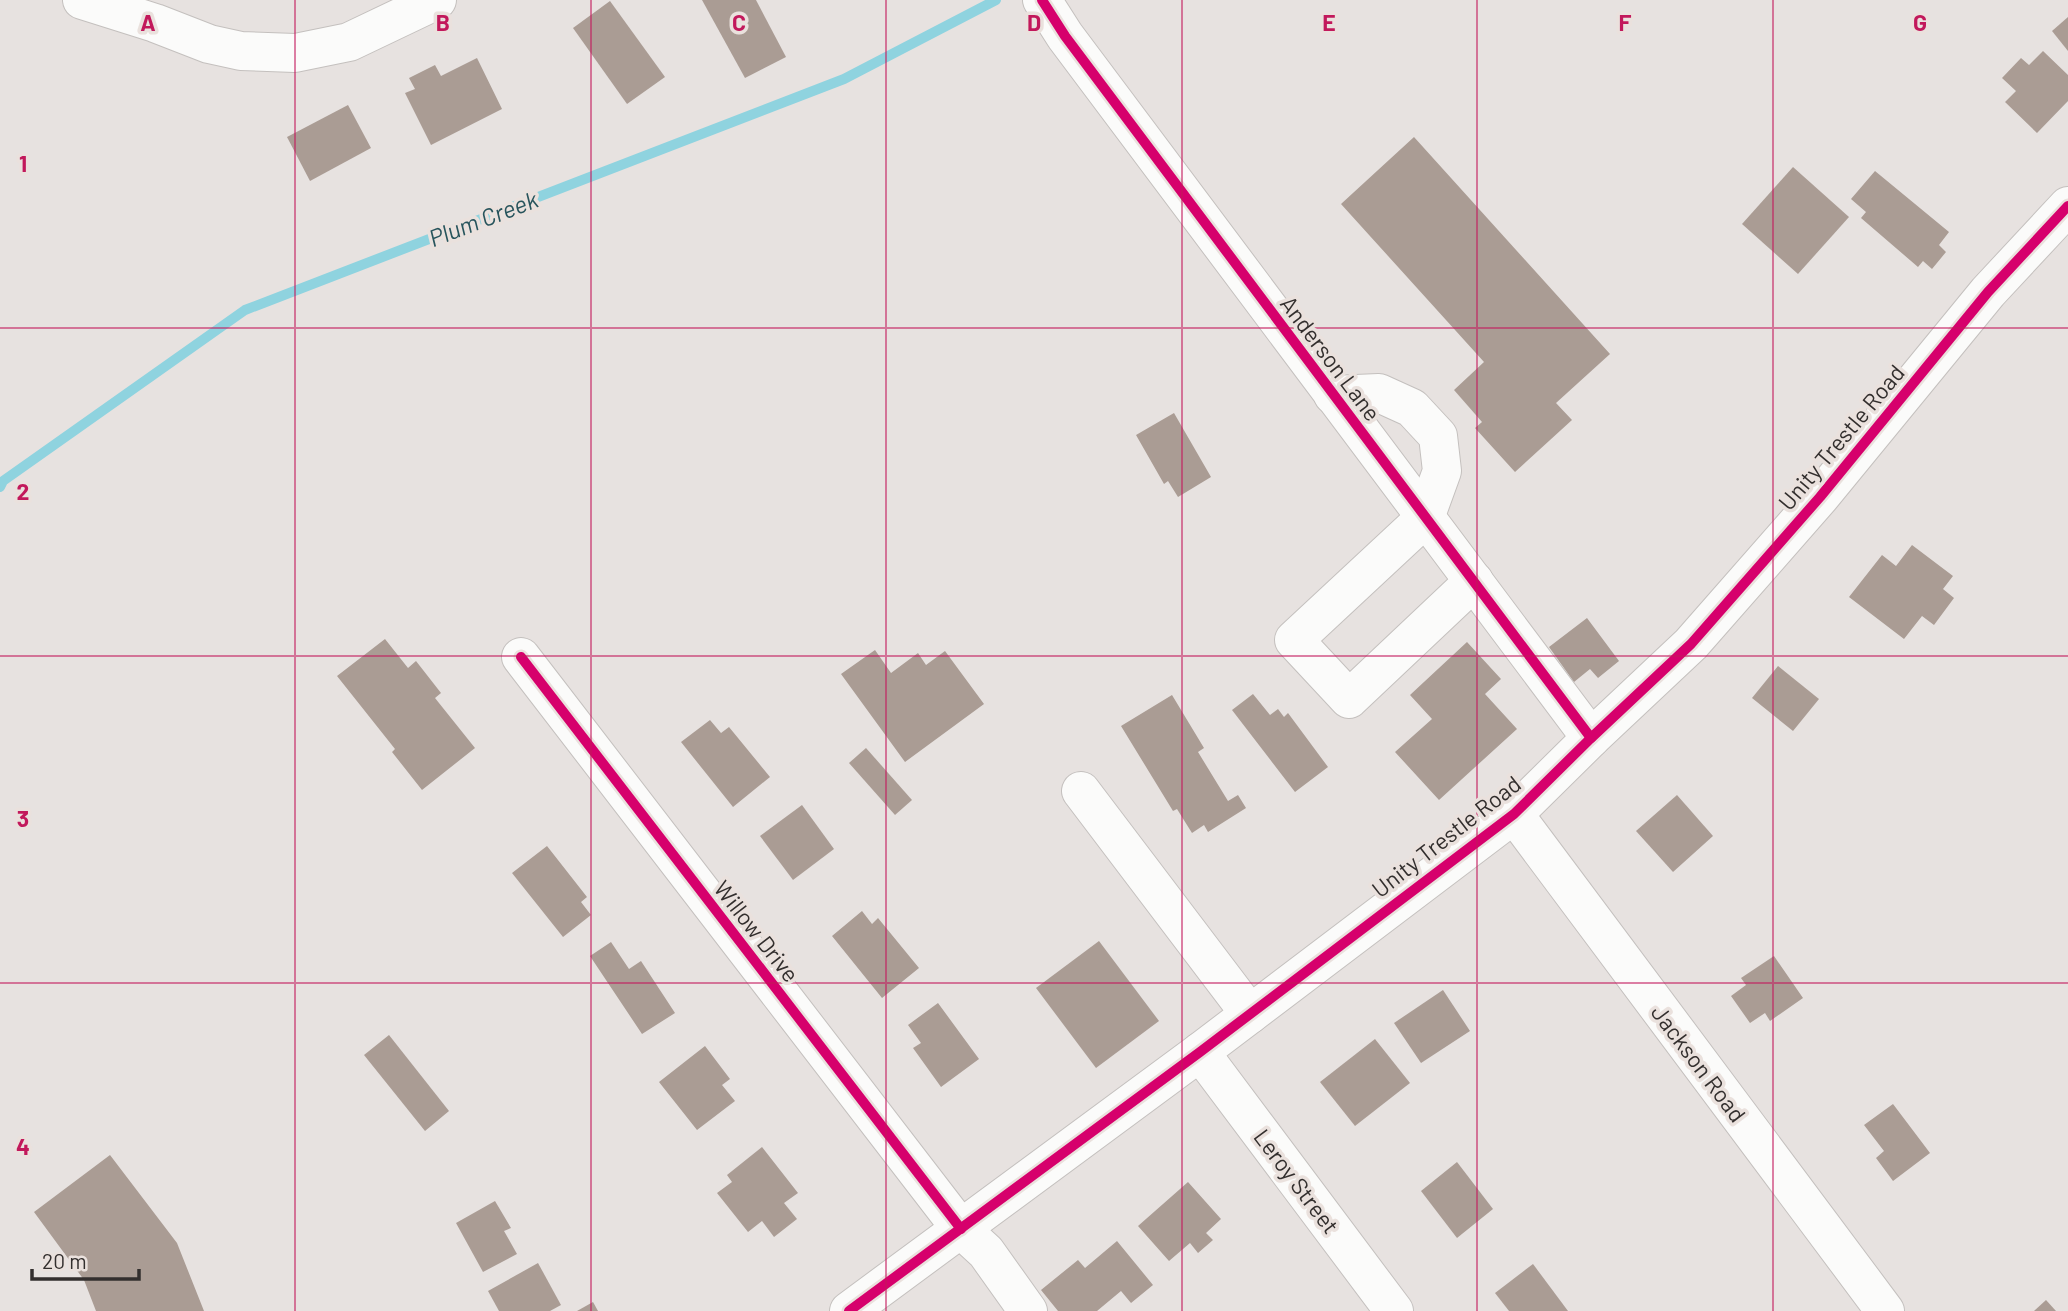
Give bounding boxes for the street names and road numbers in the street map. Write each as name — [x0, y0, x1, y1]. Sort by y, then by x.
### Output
street label: Anderson Lane — [1275, 290, 1387, 426]
street label: Unity Trestle Road — [1772, 359, 1910, 515]
street label: Unity Trestle Road — [1366, 769, 1526, 903]
street label: Willow Drive — [709, 875, 805, 987]
street label: Jackson Road — [1646, 999, 1752, 1127]
street label: Leroy Street — [1249, 1123, 1345, 1239]

